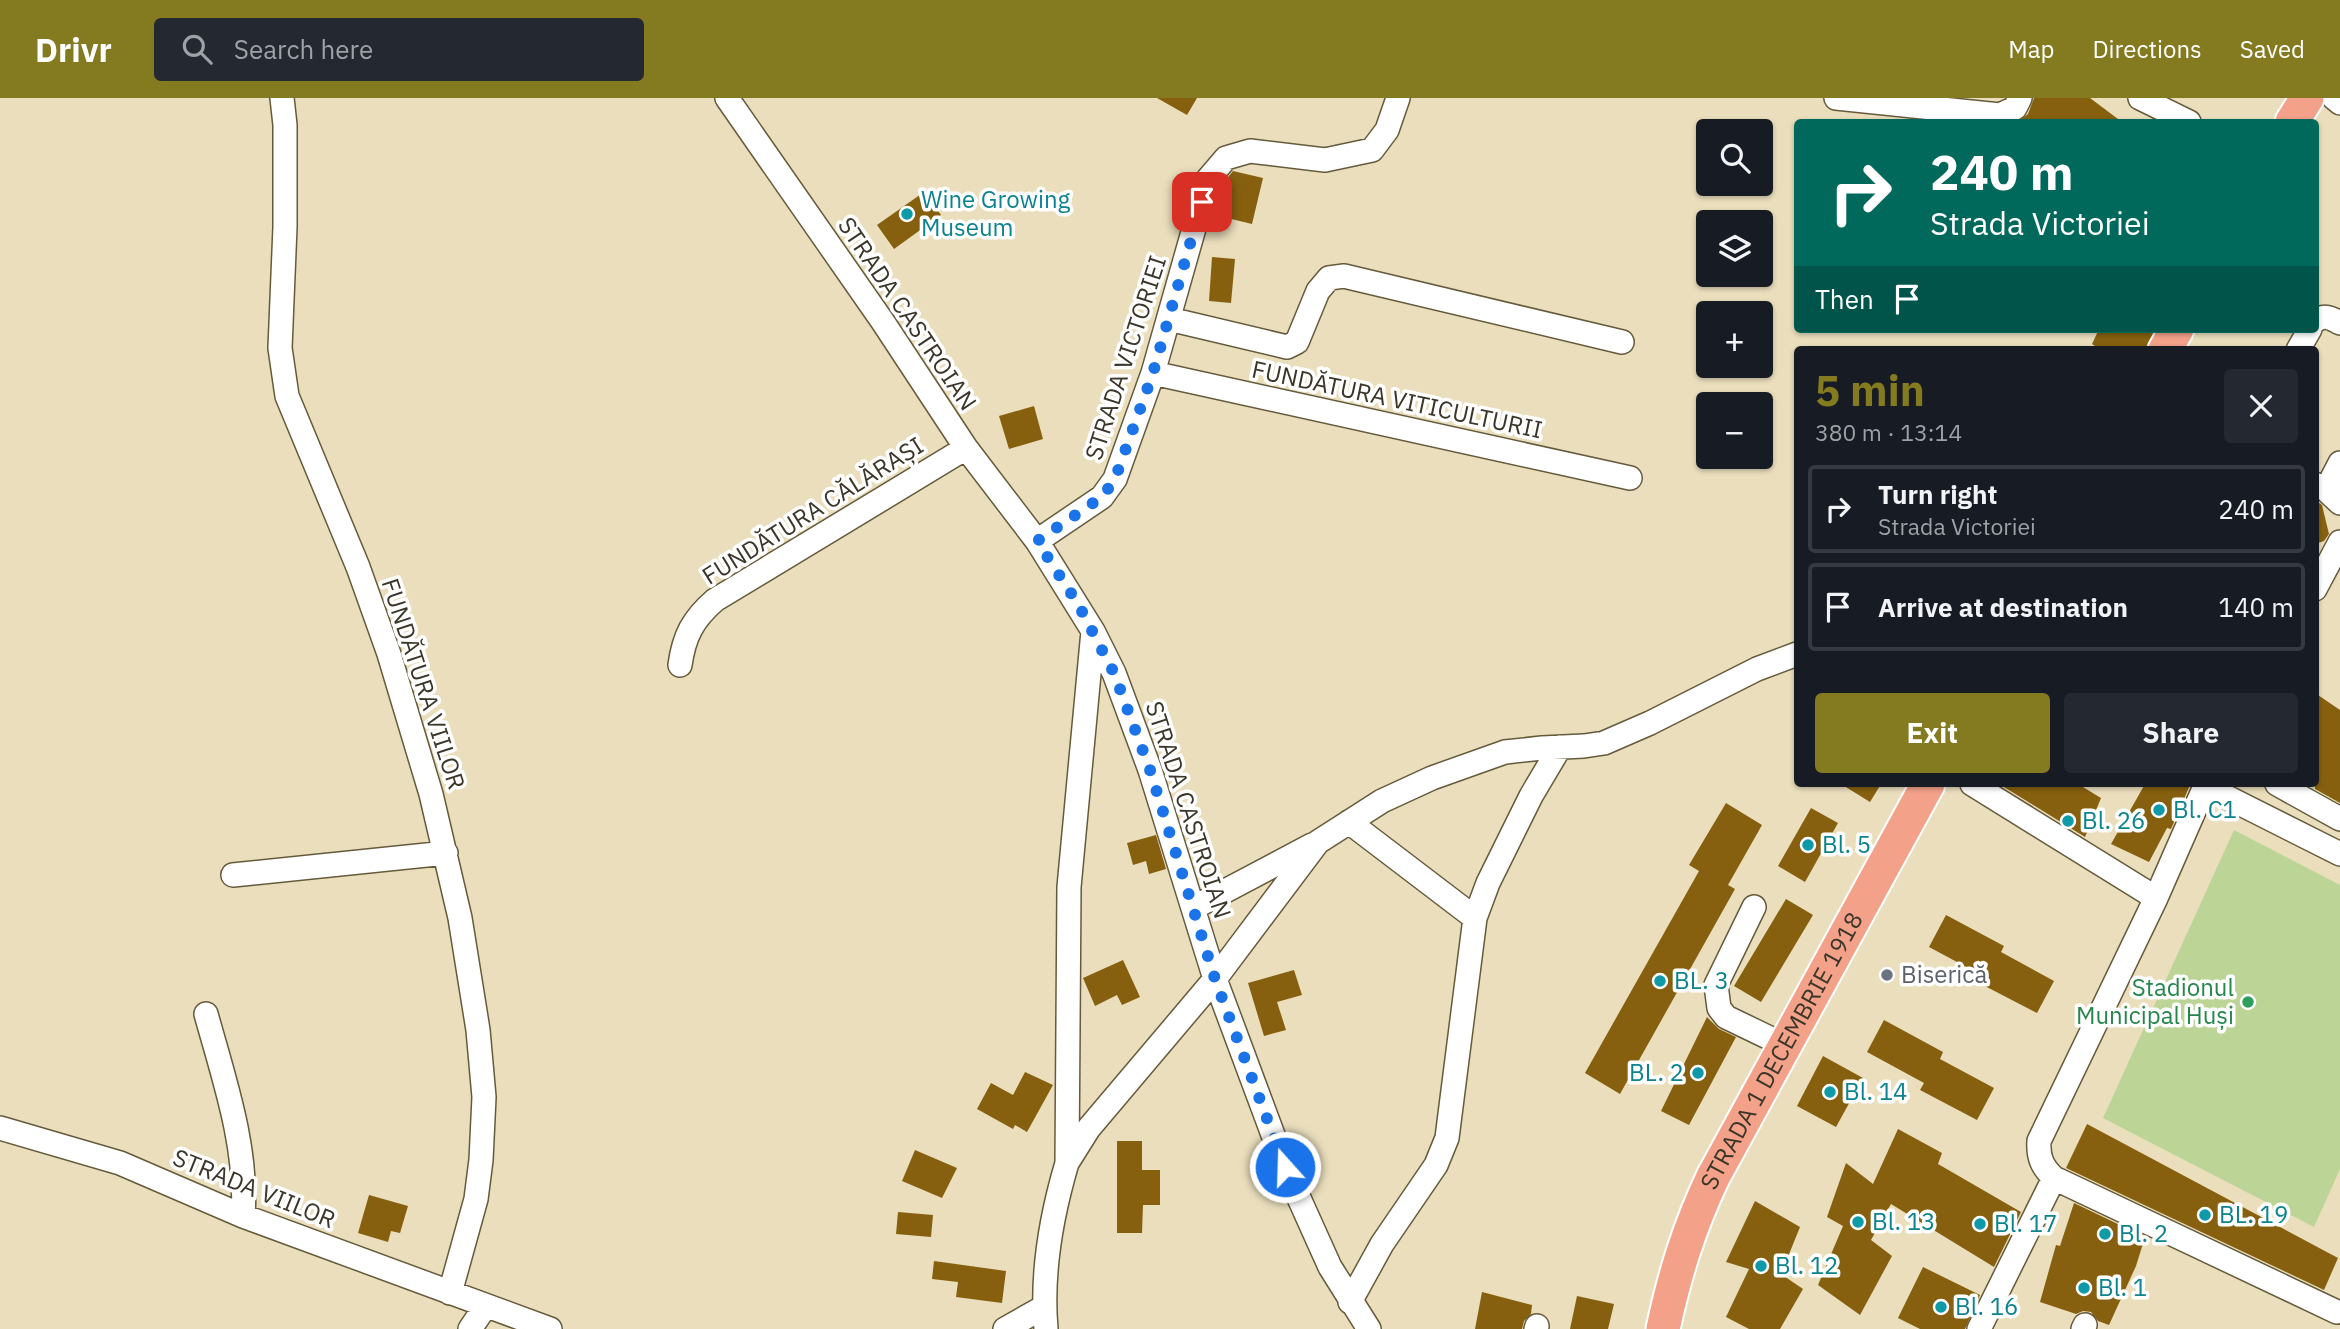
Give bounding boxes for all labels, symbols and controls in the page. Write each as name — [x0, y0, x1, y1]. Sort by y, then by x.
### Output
search box — [154, 18, 644, 81]
text: Drivr — [35, 28, 112, 71]
icon: search — [178, 30, 216, 68]
text: Search here — [234, 32, 373, 66]
text: Map — [2008, 33, 2054, 65]
text: Directions — [2092, 33, 2202, 65]
text: Saved — [2240, 33, 2305, 65]
map controls — [1696, 119, 1773, 469]
button: search — [1696, 119, 1773, 196]
text: 240 m — [1930, 140, 2074, 203]
icon: right — [1815, 147, 1906, 238]
pin — [1172, 172, 1232, 232]
place label: Wine Growing Museum — [921, 183, 1071, 243]
icon: arrive — [1183, 183, 1221, 221]
text: Strada Victoriei — [1930, 202, 2150, 244]
marker: Wine Growing Museum — [899, 206, 915, 222]
button: layers — [1696, 210, 1773, 287]
street label: STRADA CASTROIAN — [831, 211, 984, 416]
street label: STRADA VICTORIEI — [1077, 252, 1173, 464]
icon: arrive — [1888, 280, 1926, 318]
text: Then — [1815, 282, 1874, 316]
button: + — [1696, 301, 1773, 378]
street label: FUNDĂTURA VITICULTURII — [1249, 353, 1545, 445]
text: 5 min — [1815, 363, 1925, 418]
button: close — [2224, 369, 2298, 443]
button: − — [1696, 392, 1773, 469]
text: 380 m · 13:14 — [1815, 417, 1962, 447]
street label: FUNDĂTURA CĂLĂRAȘI — [696, 429, 929, 591]
text: Turn right — [1878, 477, 1997, 511]
icon: right — [1819, 490, 1857, 528]
text: 240 m — [2218, 492, 2294, 526]
text: Strada Victoriei — [1878, 511, 2036, 541]
street label: FUNDĂTURA VIILOR — [375, 574, 473, 793]
icon: arrive — [1819, 588, 1857, 626]
text: Arrive at destination — [1878, 590, 2128, 624]
text: 140 m — [2218, 590, 2294, 624]
button: Exit — [1815, 693, 2050, 773]
button: Share — [2064, 693, 2298, 773]
street label: STRADA CASTROIAN — [1139, 697, 1239, 922]
place label: Bl. C1 — [2173, 793, 2237, 825]
marker: Bl. C1 — [2151, 802, 2167, 818]
place label: Bl. 26 — [2082, 804, 2145, 836]
marker: Bl. 26 — [2060, 813, 2076, 829]
place label: Bl. 5 — [1822, 828, 1871, 860]
marker: Bl. 5 — [1800, 837, 1816, 853]
street label: STRADA 1 DECEMBRIE 1918 — [1692, 906, 1870, 1194]
place label: Biserică — [1901, 958, 1987, 990]
place label: BL. 3 — [1674, 964, 1729, 996]
marker: Biserică — [1879, 967, 1895, 983]
place label: Stadionul Municipal Huși — [2076, 971, 2234, 1031]
marker: BL. 3 — [1652, 973, 1668, 989]
marker: Stadionul Municipal Huși — [2240, 994, 2256, 1010]
place label: BL. 2 — [1629, 1056, 1684, 1088]
marker: BL. 2 — [1690, 1065, 1706, 1081]
place label: Bl. 14 — [1844, 1075, 1907, 1107]
marker: Bl. 14 — [1822, 1084, 1838, 1100]
position arrow — [1248, 1130, 1322, 1204]
street label: STRADA VIILOR — [168, 1141, 340, 1235]
place label: BL. 19 — [2219, 1198, 2288, 1230]
place label: Bl. 13 — [1872, 1205, 1935, 1237]
place label: Bl. 17 — [1994, 1207, 2057, 1239]
marker: BL. 19 — [2197, 1207, 2213, 1223]
marker: Bl. 13 — [1850, 1214, 1866, 1230]
marker: Bl. 17 — [1972, 1216, 1988, 1232]
place label: Bl. 2 — [2119, 1217, 2168, 1249]
marker: Bl. 2 — [2097, 1226, 2113, 1242]
place label: Bl. 12 — [1775, 1249, 1838, 1281]
marker: Bl. 12 — [1753, 1258, 1769, 1274]
place label: Bl. 1 — [2098, 1271, 2147, 1303]
marker: Bl. 1 — [2076, 1280, 2092, 1296]
place label: Bl. 16 — [1955, 1290, 2018, 1322]
marker: Bl. 16 — [1933, 1299, 1949, 1315]

